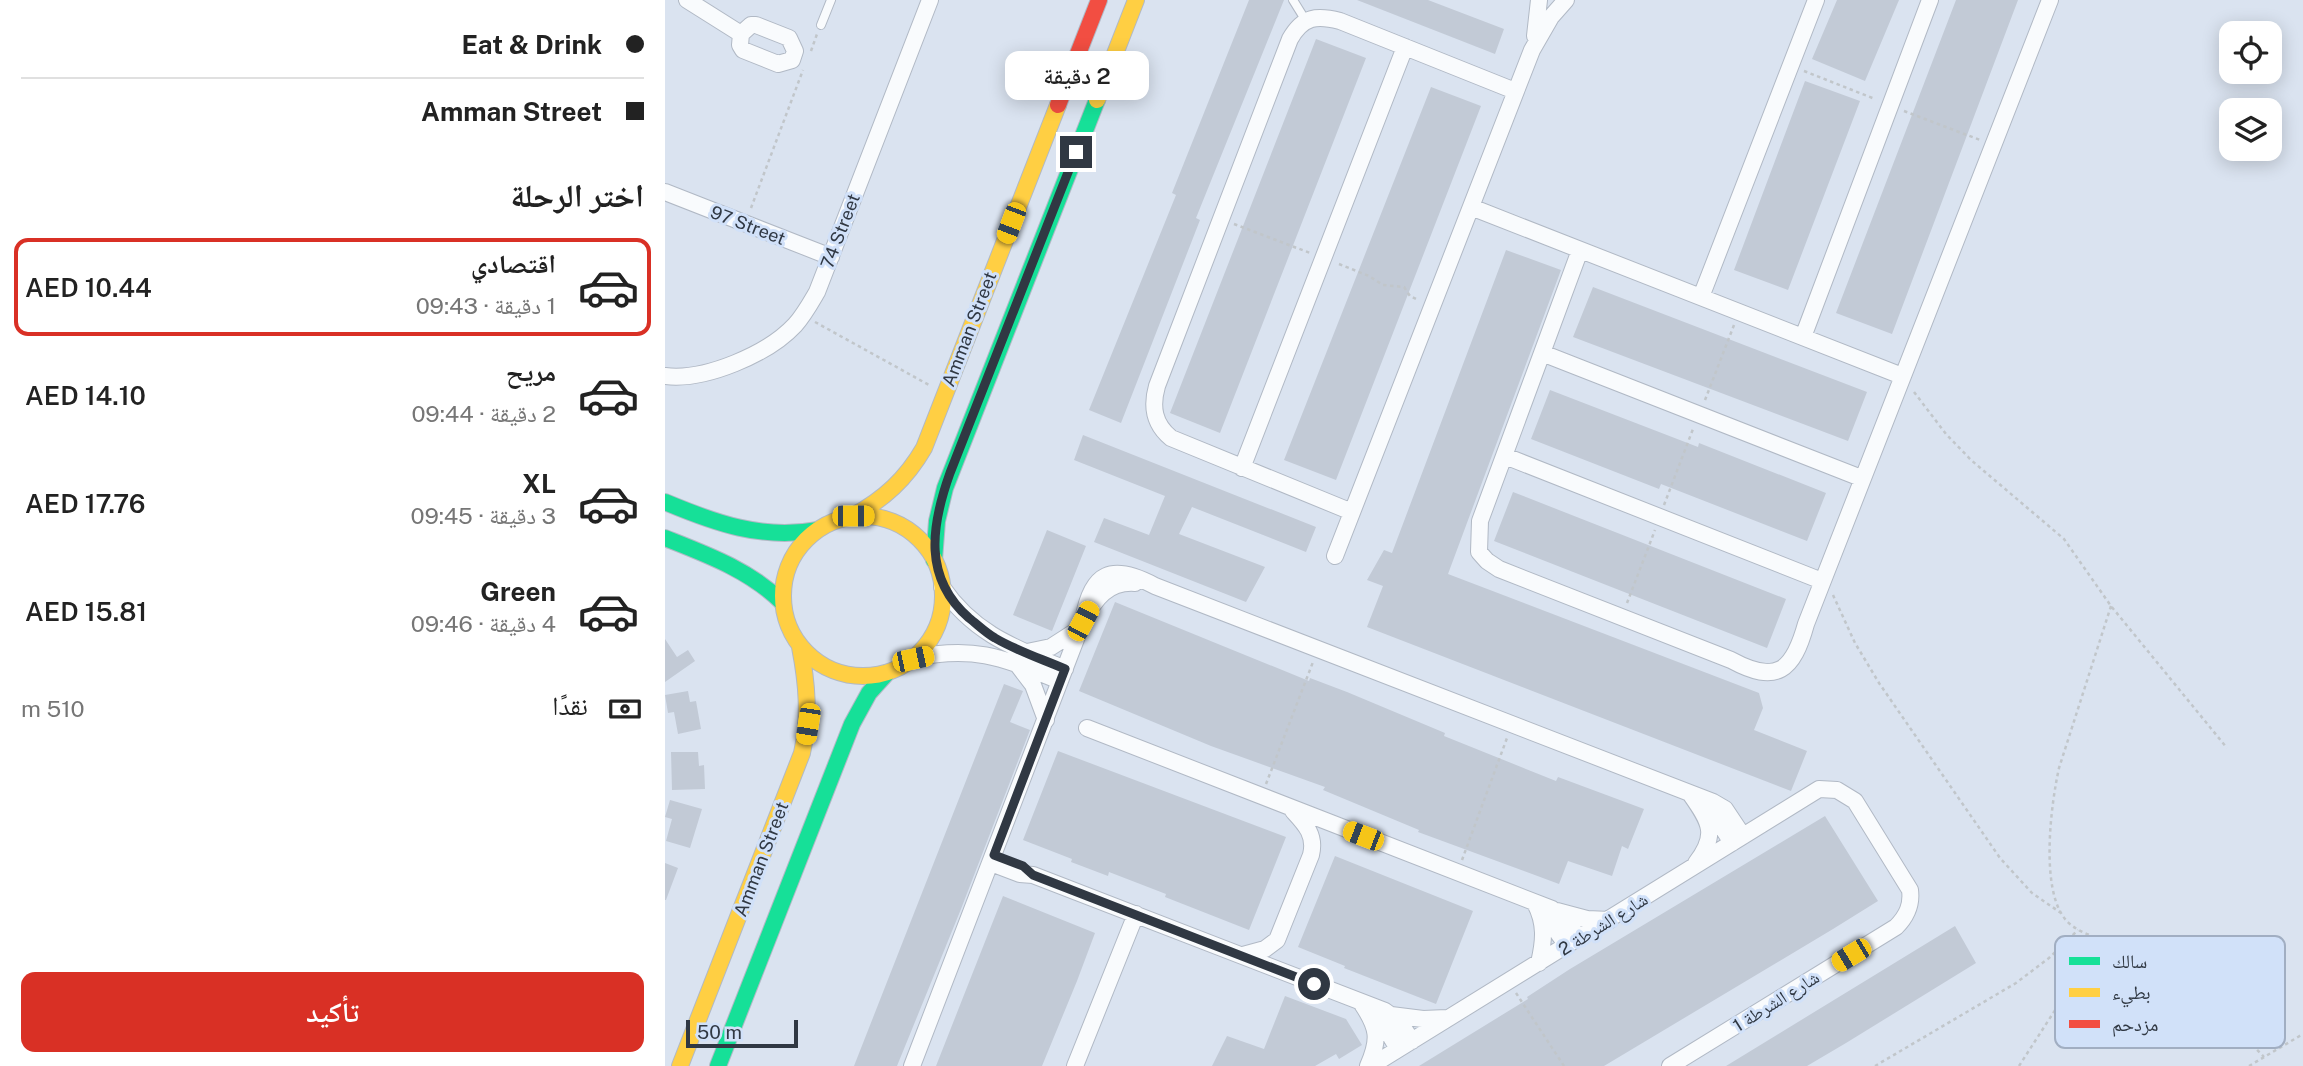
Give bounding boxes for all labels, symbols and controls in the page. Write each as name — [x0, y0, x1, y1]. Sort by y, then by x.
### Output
map controls — [2219, 21, 2282, 161]
button: locate — [2219, 21, 2282, 84]
text: Eat & Drink — [461, 29, 602, 60]
callout: 2 دقيقة — [1004, 51, 1148, 100]
text: 2 دقيقة — [1043, 62, 1111, 89]
text: Amman Street — [421, 96, 602, 127]
button: layers — [2219, 98, 2282, 161]
route end — [1060, 136, 1092, 168]
text: اختر الرحلة — [511, 177, 644, 214]
street label: 74 Street — [816, 191, 864, 271]
car — [994, 200, 1029, 246]
street label: 97 Street — [708, 201, 788, 249]
text: اقتصادي — [471, 248, 556, 279]
icon: car — [577, 256, 640, 319]
street label: Amman Street — [937, 269, 1001, 389]
text: AED 10.44 — [25, 272, 152, 303]
text: 1 دقيقة · 09:43 — [416, 292, 556, 319]
text: مريح — [506, 356, 556, 387]
icon: car — [577, 364, 640, 427]
text: AED 14.10 — [25, 380, 146, 411]
text: 2 دقيقة · 09:44 — [411, 400, 556, 427]
text: XL — [522, 468, 556, 499]
icon: car — [577, 472, 640, 535]
text: AED 17.76 — [25, 488, 146, 519]
text: 3 دقيقة · 09:45 — [411, 502, 556, 529]
car — [833, 506, 875, 527]
text: Green — [480, 576, 556, 607]
icon: car — [577, 580, 640, 643]
text: AED 15.81 — [25, 596, 147, 627]
car — [1064, 598, 1103, 644]
text: 4 دقيقة · 09:46 — [411, 610, 556, 637]
car — [891, 644, 936, 674]
text: نقدًا — [552, 690, 588, 721]
icon: cash — [606, 690, 644, 728]
text: 510 m — [21, 695, 85, 722]
car — [795, 702, 822, 746]
street label: Amman Street — [729, 799, 793, 919]
car — [1340, 819, 1387, 853]
street label: شارع الشرطة 2 — [1555, 888, 1652, 961]
car — [1828, 935, 1875, 975]
legend — [2055, 936, 2285, 1048]
text: سالك — [2112, 950, 2147, 972]
street label: شارع الشرطة 1 — [1729, 966, 1823, 1037]
route start — [1298, 968, 1330, 1000]
button: تأكيد — [21, 972, 644, 1052]
text: بطيء — [2112, 981, 2151, 1008]
text: مزدحم — [2112, 1013, 2158, 1037]
scale bar — [686, 1017, 798, 1049]
text: 50 m — [697, 1021, 742, 1043]

